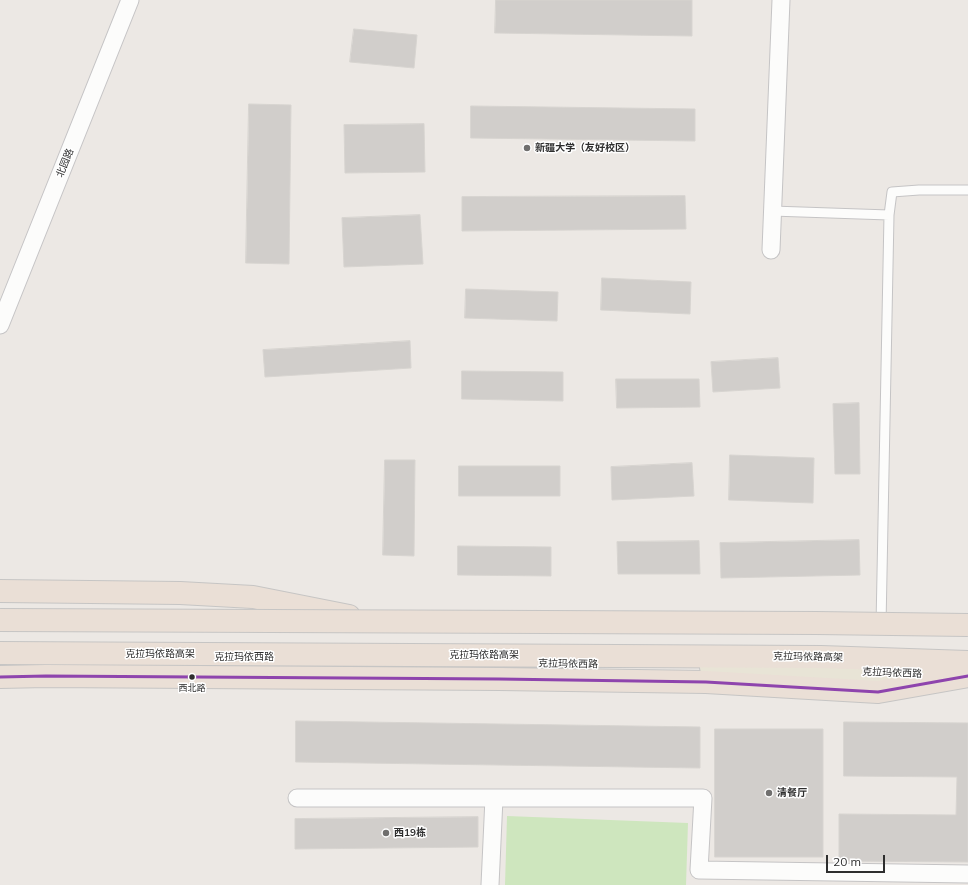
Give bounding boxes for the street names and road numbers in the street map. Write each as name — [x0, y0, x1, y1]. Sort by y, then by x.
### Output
street label: 北园路 — [54, 147, 76, 179]
street label: 克拉玛依路高架 — [125, 648, 195, 660]
street label: 克拉玛依路高架 — [449, 649, 519, 661]
street label: 克拉玛依路高架 — [773, 650, 843, 664]
street label: 克拉玛依西路 — [214, 651, 274, 663]
street label: 克拉玛依西路 — [538, 657, 598, 671]
street label: 克拉玛依西路 — [862, 666, 922, 680]

